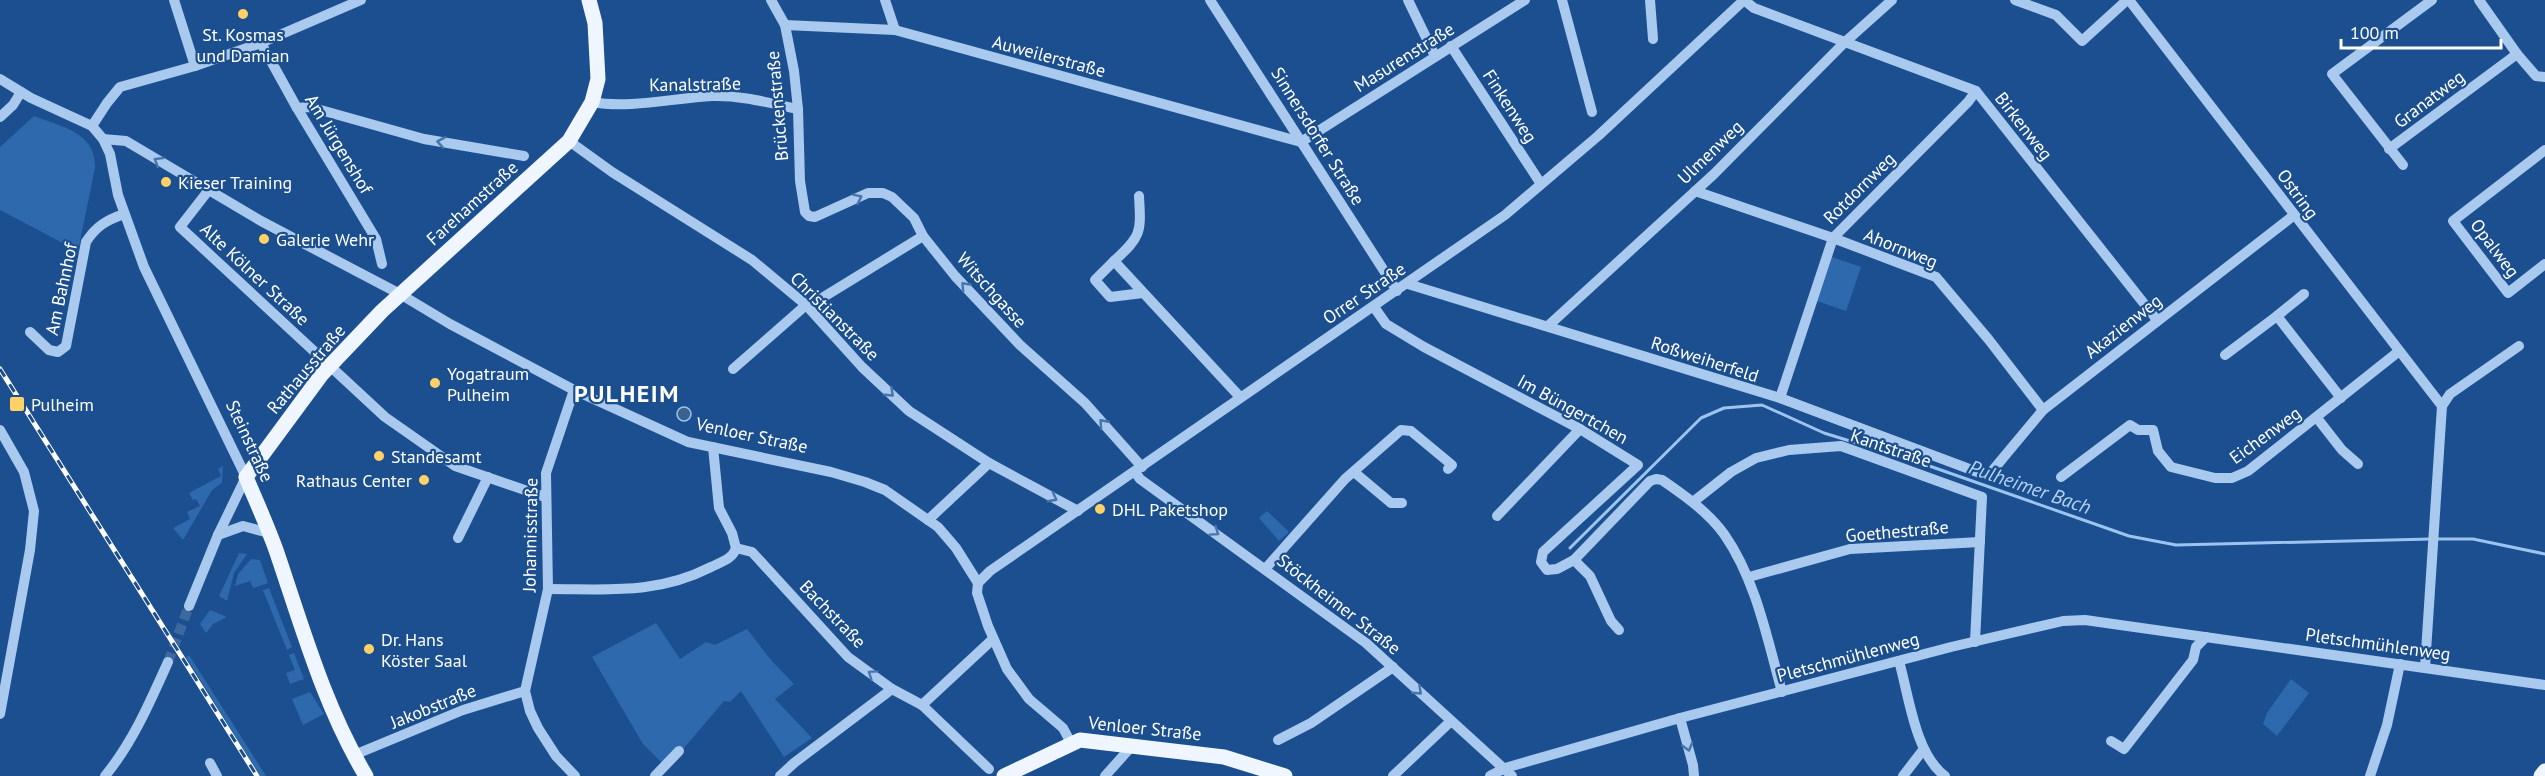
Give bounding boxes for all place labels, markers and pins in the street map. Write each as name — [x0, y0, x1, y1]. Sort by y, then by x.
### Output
marker: St. Kosmas und Damian — [236, 7, 250, 21]
place label: St. Kosmas und Damian — [197, 23, 289, 67]
place label: Kieser Training — [178, 171, 292, 194]
marker: Kieser Training — [159, 175, 173, 189]
place label: Galerie Wehr — [276, 228, 374, 251]
marker: Galerie Wehr — [257, 232, 271, 246]
place label: Yogatraum Pulheim — [447, 362, 529, 406]
marker: Yogatraum Pulheim — [428, 376, 442, 390]
place label: Pulheim — [31, 393, 94, 416]
marker: Pulheim — [8, 395, 26, 413]
place label: Standesamt — [391, 445, 482, 468]
marker: Standesamt — [372, 449, 386, 463]
place label: Rathaus Center — [296, 469, 412, 492]
marker: Rathaus Center — [417, 473, 431, 487]
place label: DHL Paketshop — [1112, 498, 1228, 521]
marker: DHL Paketshop — [1093, 502, 1107, 516]
place label: Dr. Hans Köster Saal — [381, 628, 468, 672]
marker: Dr. Hans Köster Saal — [362, 642, 376, 656]

